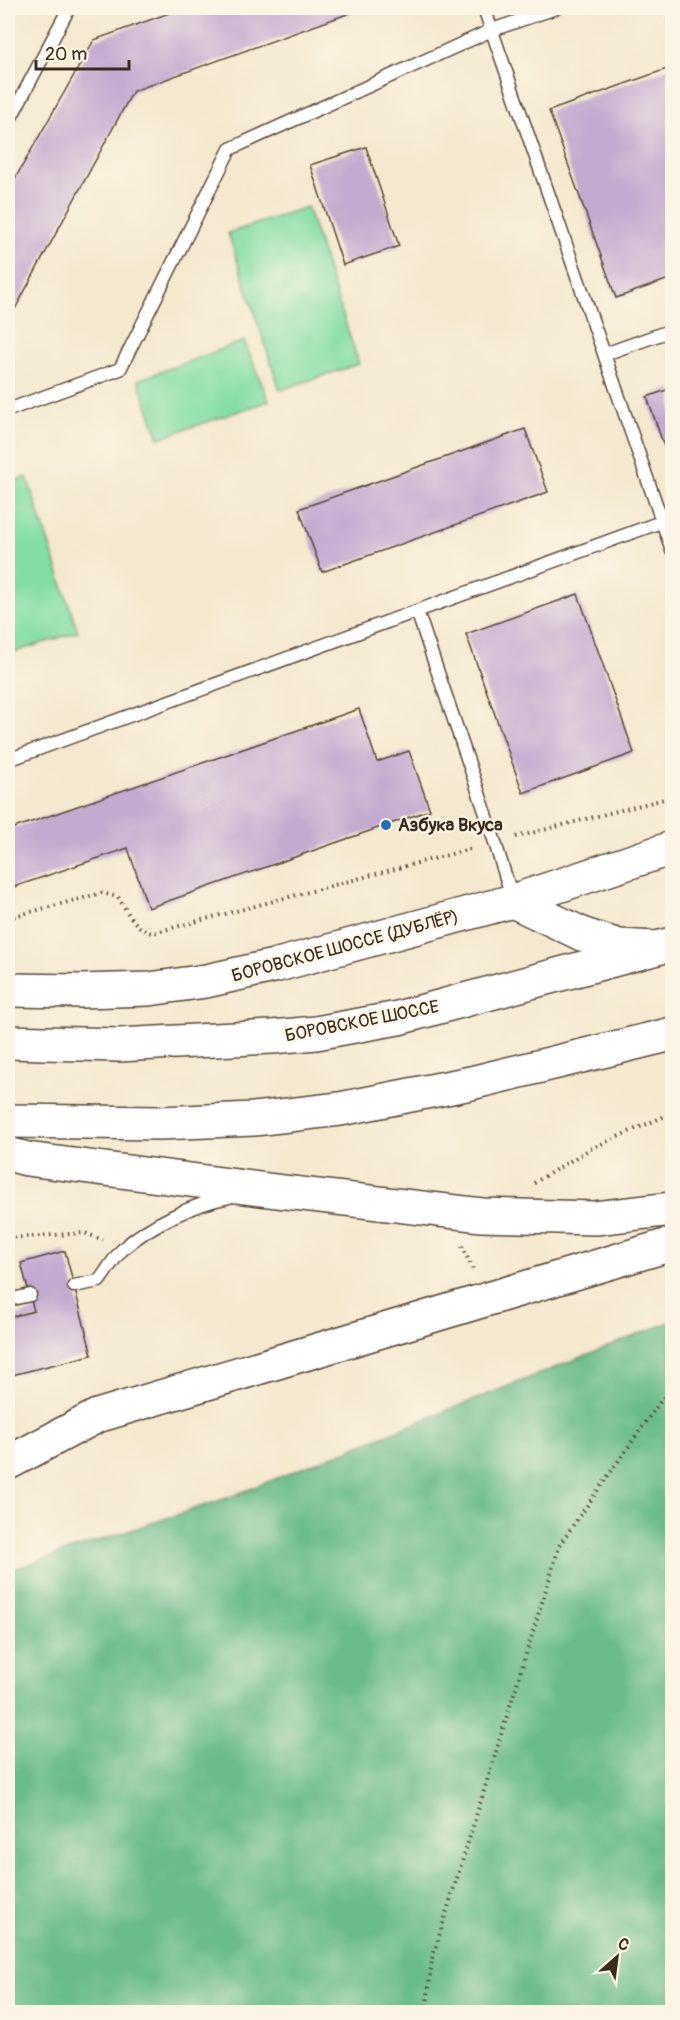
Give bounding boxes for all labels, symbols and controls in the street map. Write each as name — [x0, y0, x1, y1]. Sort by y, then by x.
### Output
scale bar — [36, 33, 129, 71]
text: 20 m — [45, 43, 87, 66]
place label: Азбука Вкуса — [398, 814, 503, 837]
marker: Азбука Вкуса — [379, 818, 393, 832]
street label: БОРОВСКОЕ ШОССЕ (ДУБЛЁР) — [229, 905, 461, 988]
street label: БОРОВСКОЕ ШОССЕ — [283, 995, 441, 1048]
north arrow — [587, 1927, 647, 1987]
text: С — [615, 1933, 633, 1956]

